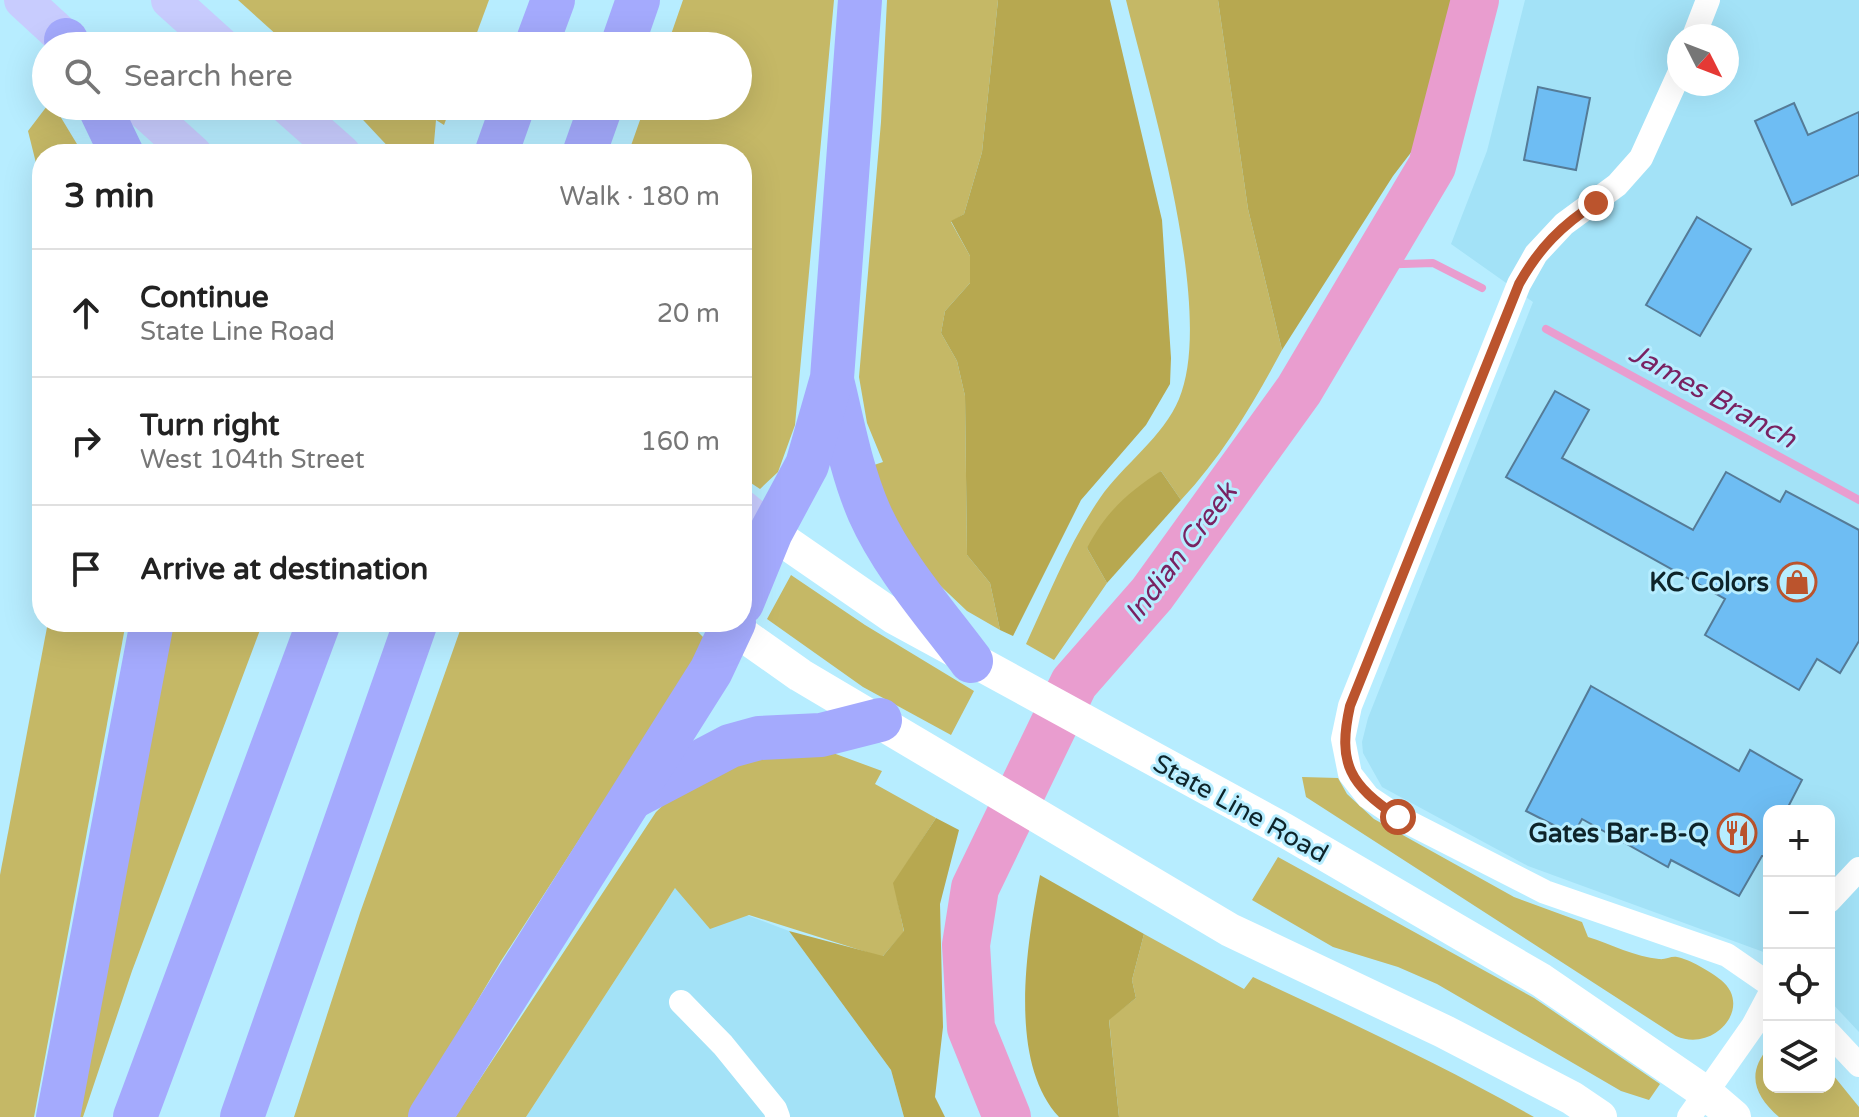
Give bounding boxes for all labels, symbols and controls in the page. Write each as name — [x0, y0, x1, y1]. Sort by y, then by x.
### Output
north arrow — [1667, 24, 1739, 96]
search box — [32, 32, 752, 120]
icon: search — [60, 54, 104, 98]
text: Search here — [124, 58, 293, 95]
text: 3 min — [64, 176, 155, 217]
text: Walk · 180 m — [560, 181, 720, 212]
route end — [1578, 185, 1614, 221]
text: Continue — [140, 279, 269, 316]
icon: ahead — [64, 291, 108, 335]
text: 20 m — [657, 298, 720, 329]
text: State Line Road — [140, 316, 335, 347]
water label: James Branch — [1623, 336, 1803, 456]
text: Turn right — [140, 407, 280, 444]
icon: right — [64, 419, 108, 463]
text: 160 m — [640, 426, 720, 457]
text: West 104th Street — [140, 444, 365, 475]
water label: Indian Creek — [1117, 475, 1245, 629]
icon: arrive — [64, 547, 108, 591]
text: Arrive at destination — [140, 551, 428, 588]
shop icon: KC Colors — [1776, 561, 1818, 603]
place label: KC Colors — [1649, 567, 1769, 598]
street label: State Line Road — [1148, 748, 1334, 869]
route start — [1380, 799, 1416, 835]
map controls — [1763, 805, 1835, 1093]
button: + — [1763, 805, 1835, 877]
restaurant icon: Gates Bar-B-Q — [1716, 812, 1758, 854]
place label: Gates Bar-B-Q — [1528, 818, 1709, 849]
button: − — [1763, 877, 1835, 949]
button: locate — [1763, 949, 1835, 1021]
button: layers — [1763, 1021, 1835, 1093]

